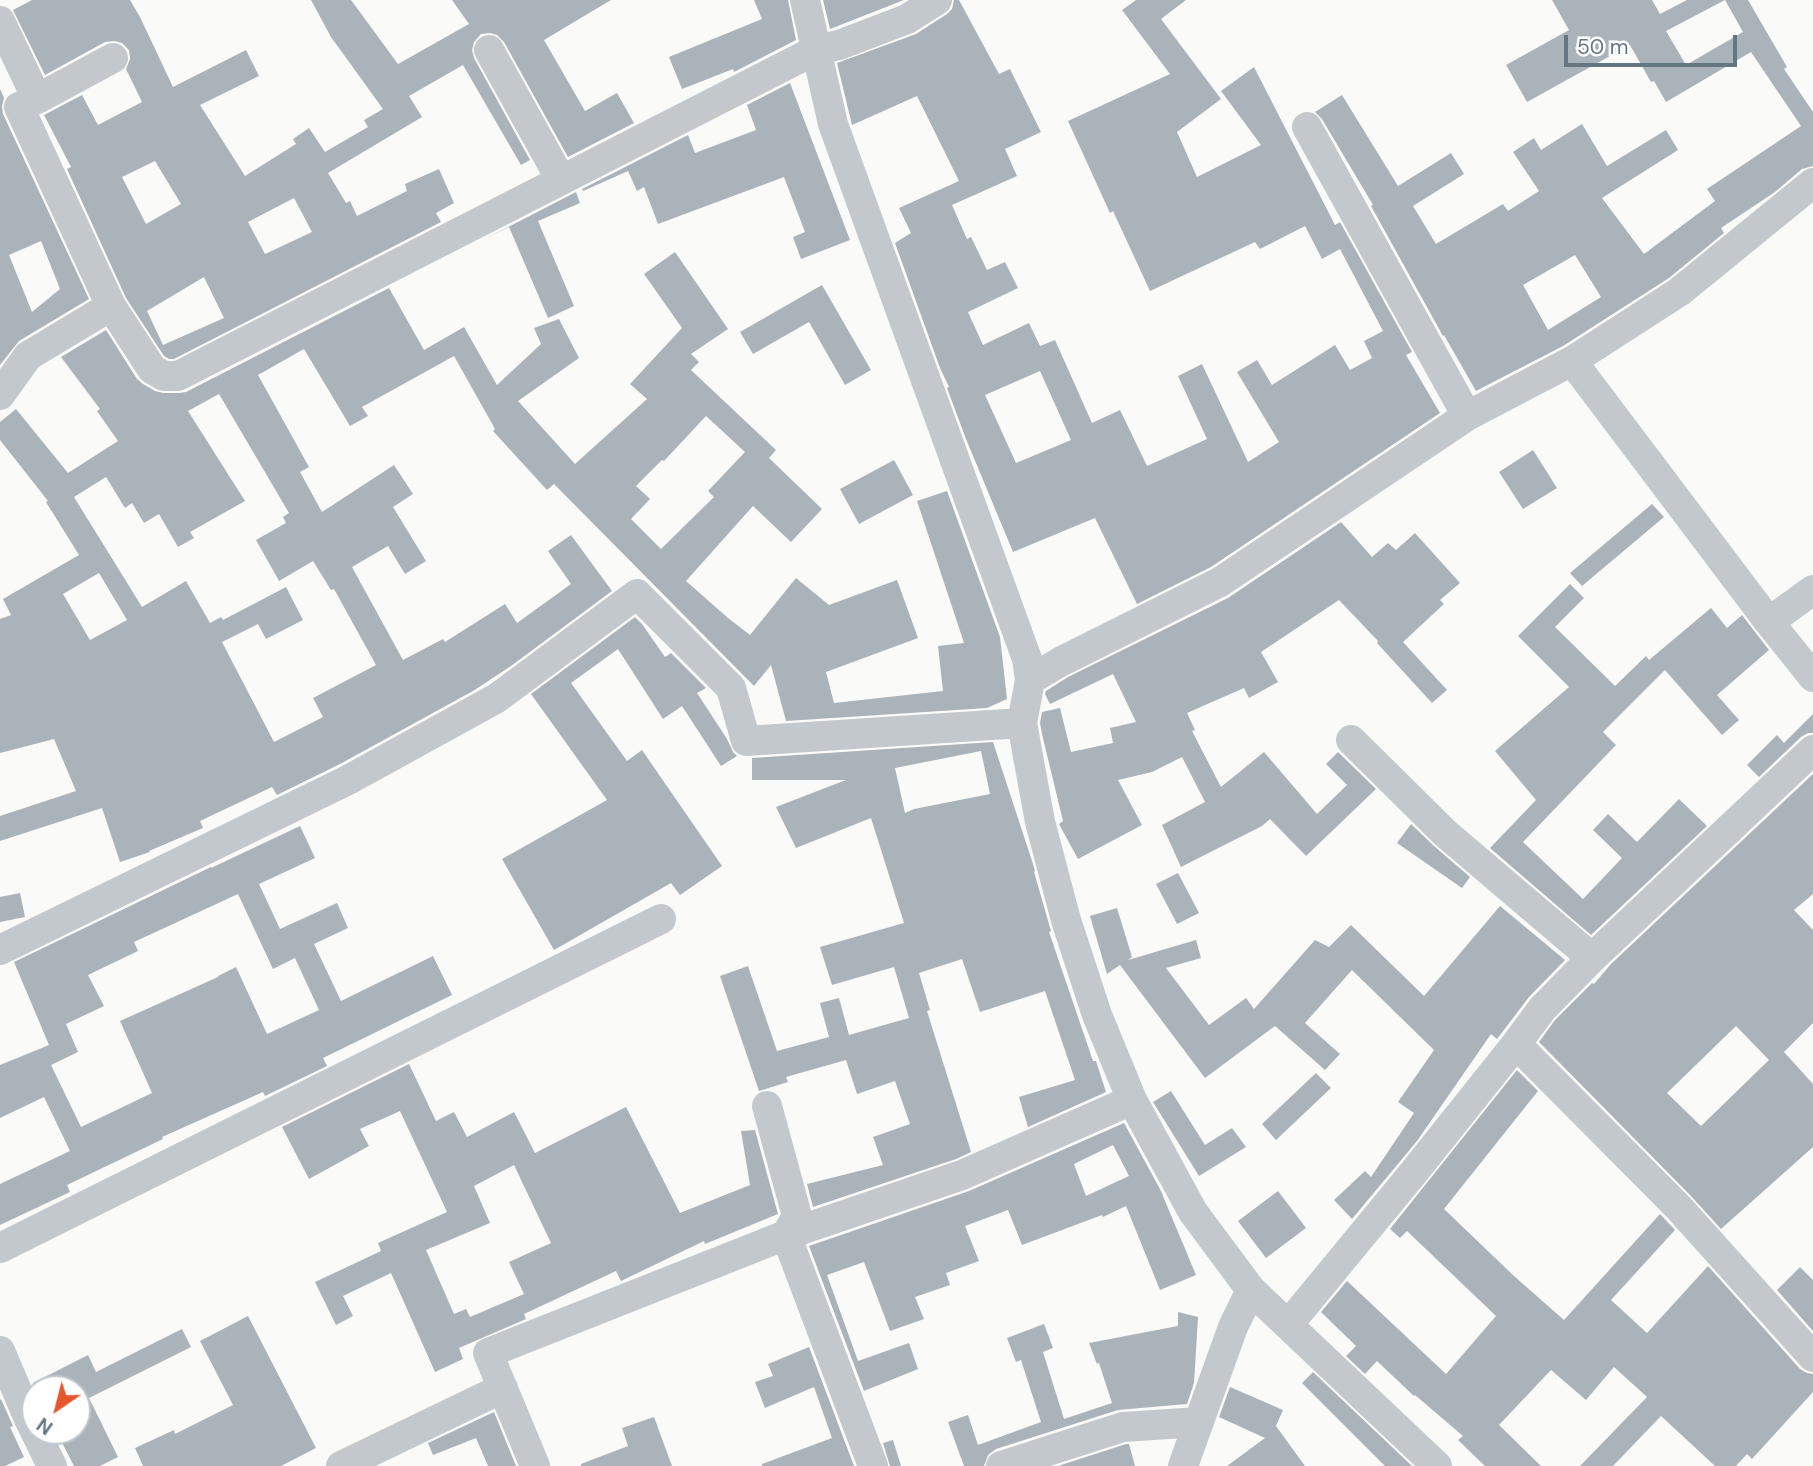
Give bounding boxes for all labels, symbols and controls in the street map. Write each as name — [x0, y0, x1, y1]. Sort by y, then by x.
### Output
scale bar — [1568, 21, 1741, 65]
text: 50 m — [1577, 33, 1628, 61]
north arrow — [21, 1375, 91, 1445]
text: N — [32, 1412, 58, 1440]

